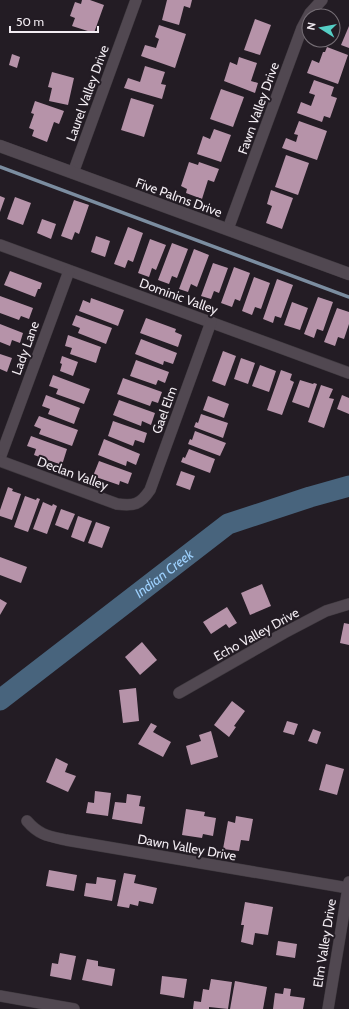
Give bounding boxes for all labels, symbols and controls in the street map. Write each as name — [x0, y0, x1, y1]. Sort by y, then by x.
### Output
scale bar — [10, 8, 98, 34]
north arrow — [301, 8, 341, 48]
text: 50 m — [16, 14, 44, 29]
text: N — [304, 21, 319, 31]
street label: Laurel Valley Drive — [62, 42, 112, 143]
street label: Fawn Valley Drive — [234, 60, 282, 156]
street label: Five Palms Drive — [134, 174, 225, 220]
street label: Dominic Valley — [138, 274, 221, 318]
street label: Lady Lane — [8, 319, 42, 377]
street label: Gael Elm — [148, 384, 180, 436]
street label: Declan Valley — [35, 453, 111, 493]
water label: Indian Creek — [131, 545, 198, 602]
street label: Echo Valley Drive — [211, 604, 302, 664]
street label: Dawn Valley Drive — [136, 830, 238, 864]
street label: Elm Valley Drive — [309, 897, 339, 988]

